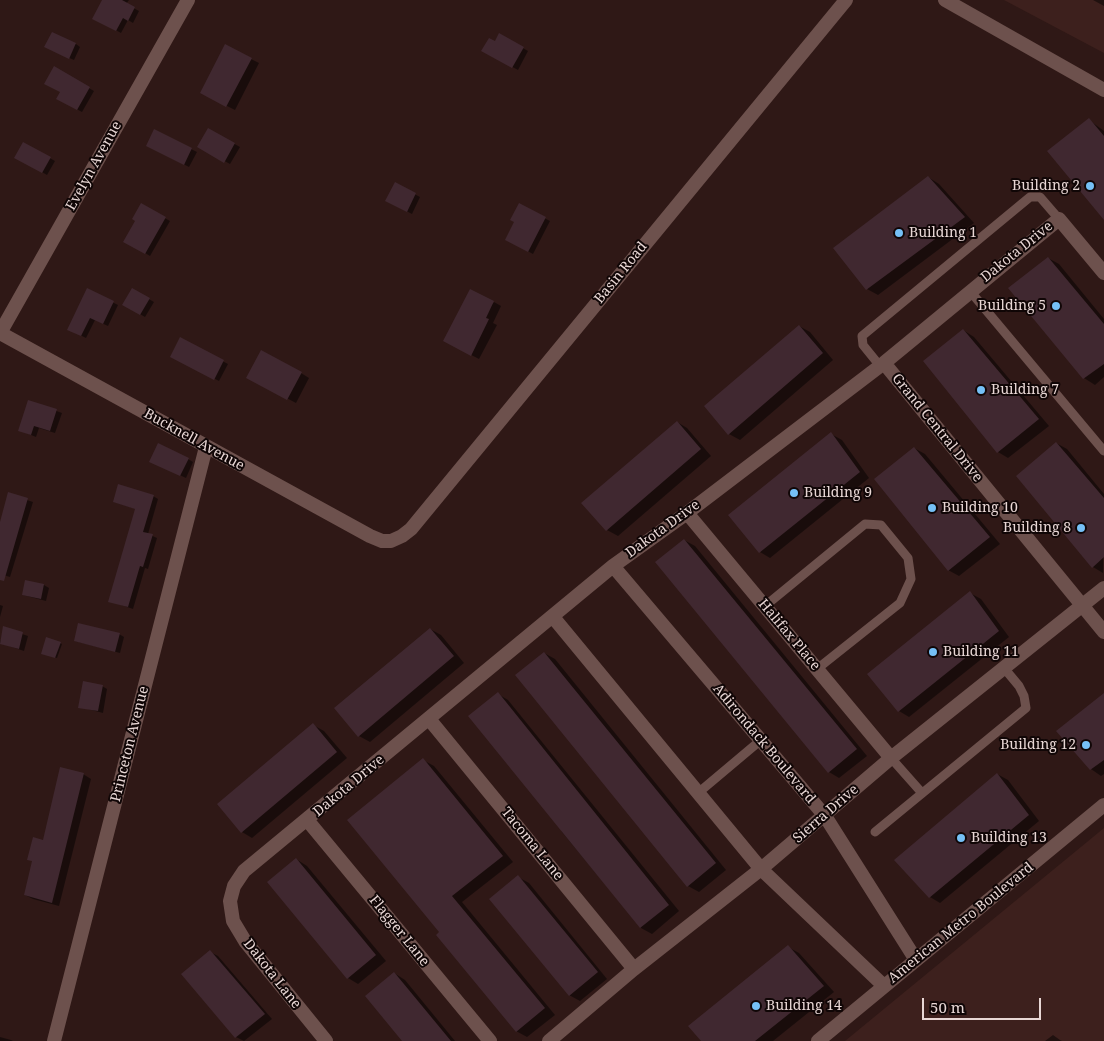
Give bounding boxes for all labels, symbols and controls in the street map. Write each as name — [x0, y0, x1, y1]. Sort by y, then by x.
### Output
street label: Evelyn Avenue — [63, 119, 125, 213]
place label: Building 2 — [1012, 178, 1080, 194]
marker: Building 2 — [1084, 180, 1096, 192]
street label: Dakota Drive — [978, 218, 1056, 286]
place label: Building 1 — [909, 225, 977, 241]
marker: Building 1 — [893, 227, 905, 239]
street label: Basin Road — [591, 239, 651, 307]
place label: Building 5 — [978, 298, 1046, 314]
marker: Building 5 — [1050, 300, 1062, 312]
street label: Grand Central Drive — [888, 370, 986, 486]
place label: Building 7 — [991, 382, 1059, 398]
marker: Building 7 — [975, 384, 987, 396]
street label: Bucknell Avenue — [141, 406, 247, 474]
place label: Building 9 — [804, 485, 872, 501]
marker: Building 9 — [788, 487, 800, 499]
street label: Dakota Drive — [623, 497, 703, 561]
place label: Building 10 — [942, 500, 1018, 516]
marker: Building 10 — [926, 502, 938, 514]
place label: Building 8 — [1003, 520, 1071, 536]
marker: Building 8 — [1075, 522, 1087, 534]
street label: Halifax Place — [754, 596, 824, 674]
place label: Building 11 — [943, 644, 1019, 660]
marker: Building 11 — [927, 646, 939, 658]
street label: Adirondack Boulevard — [709, 681, 819, 807]
street label: Princeton Avenue — [107, 684, 153, 804]
place label: Building 12 — [1000, 737, 1076, 753]
marker: Building 12 — [1080, 739, 1092, 751]
street label: Dakota Drive — [310, 751, 388, 821]
street label: Sierra Drive — [790, 781, 862, 847]
street label: Tacoma Lane — [498, 804, 566, 884]
place label: Building 13 — [971, 830, 1047, 846]
marker: Building 13 — [955, 832, 967, 844]
street label: American Metro Boulevard — [885, 859, 1037, 987]
street label: Flagger Lane — [365, 892, 433, 970]
street label: Dakota Lane — [240, 936, 304, 1012]
scale bar — [924, 988, 1043, 1020]
text: 50 m — [930, 997, 965, 1017]
place label: Building 14 — [766, 998, 842, 1014]
marker: Building 14 — [750, 1000, 762, 1012]

